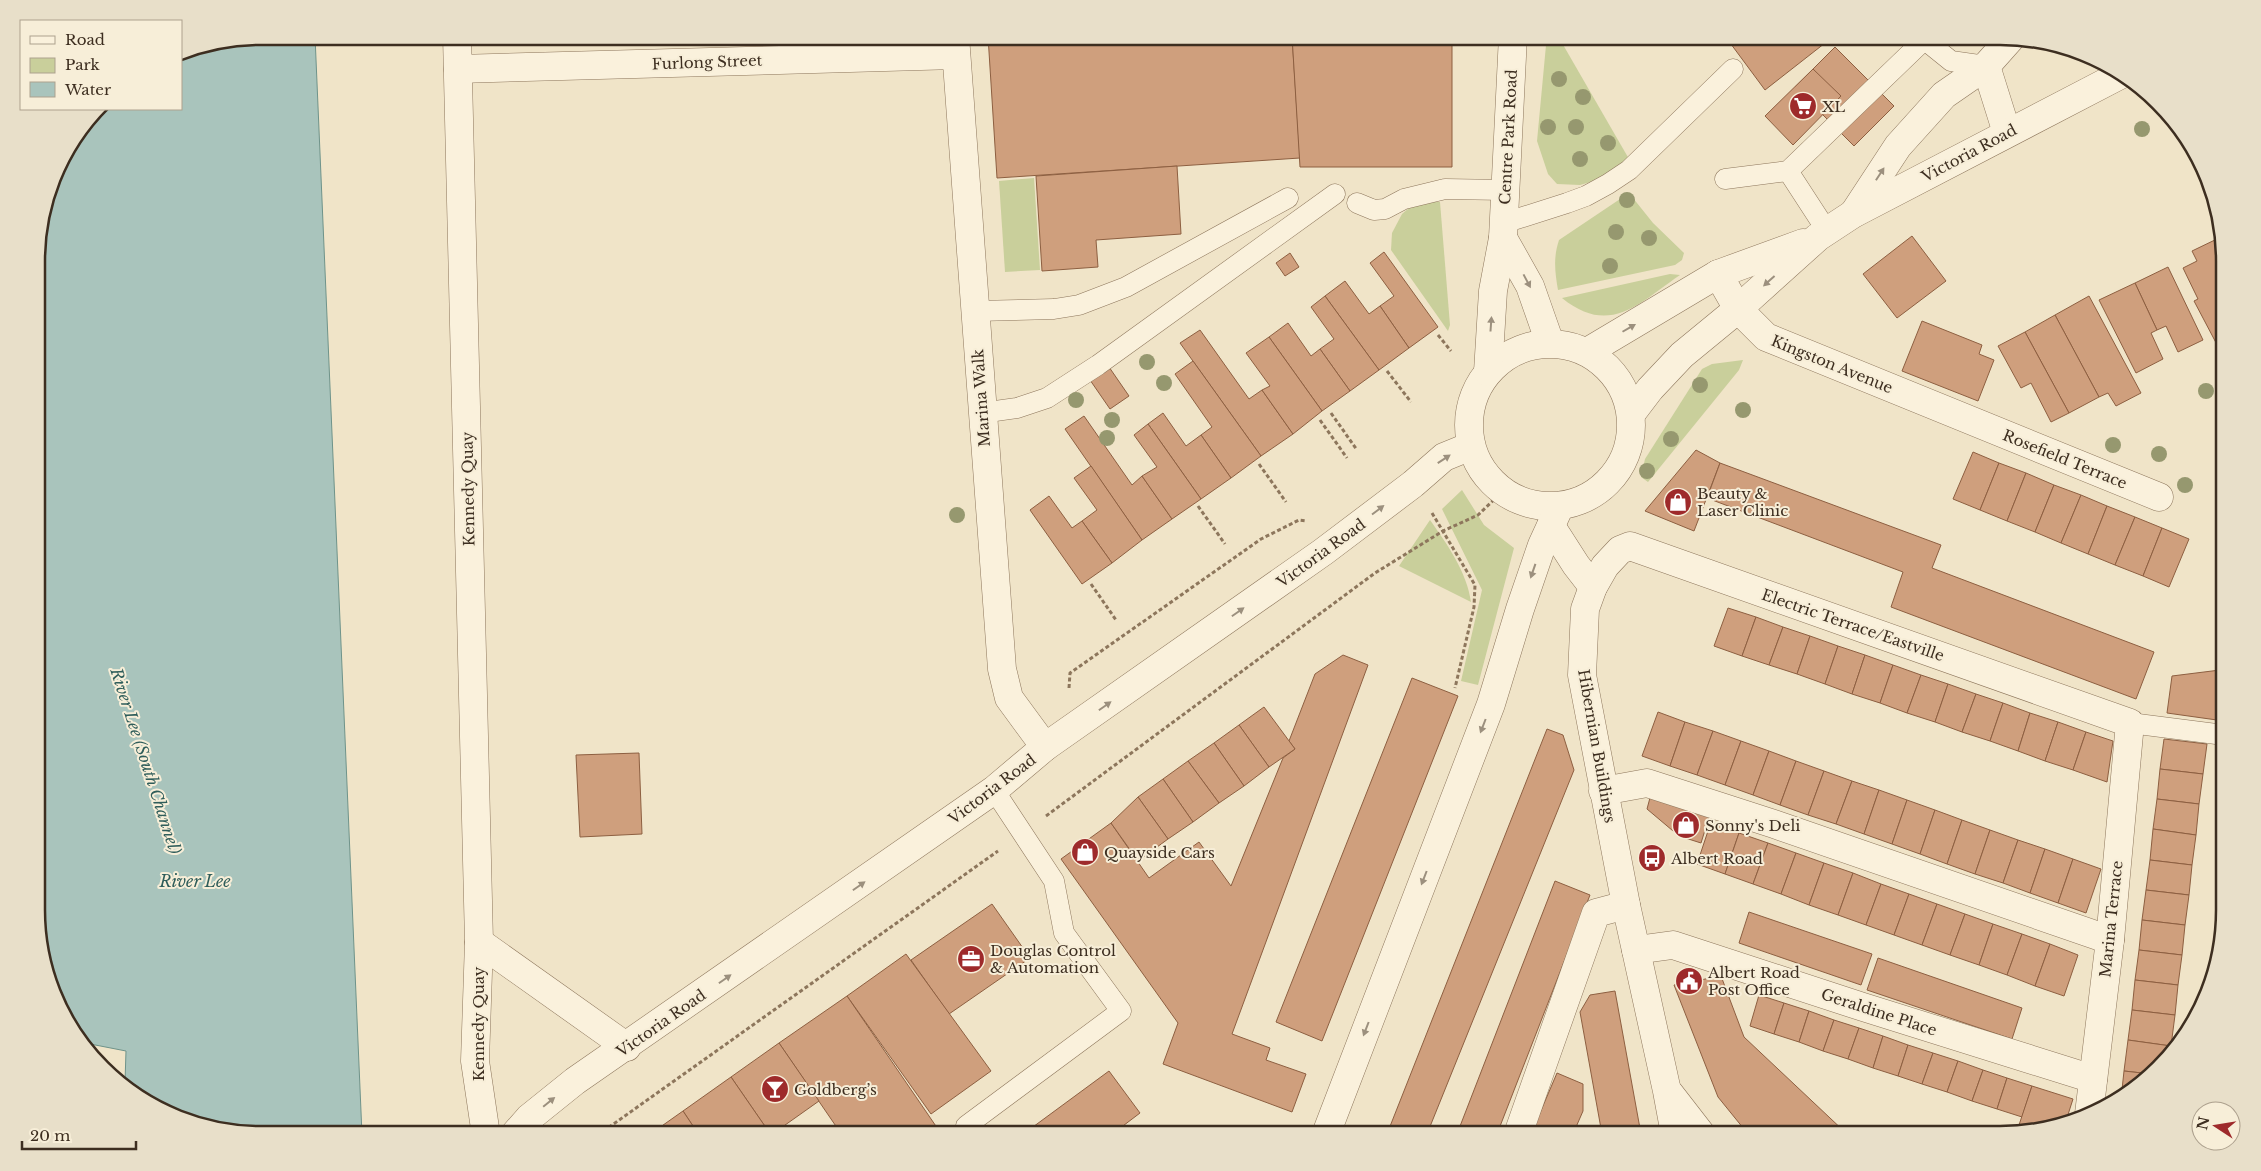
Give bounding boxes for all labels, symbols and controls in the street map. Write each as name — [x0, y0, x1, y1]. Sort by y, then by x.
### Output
legend — [20, 20, 182, 110]
text: Road — [65, 30, 105, 49]
street label: Furlong Street — [651, 51, 763, 73]
text: Park — [65, 55, 101, 74]
street label: Centre Park Road — [1495, 69, 1521, 205]
text: Water — [64, 80, 112, 99]
supermarket icon: XL — [1788, 91, 1818, 121]
place label: XL — [1822, 97, 1845, 116]
street label: Victoria Road — [1917, 120, 2020, 186]
one-way arrow — [1875, 167, 1884, 180]
one-way arrow — [1523, 273, 1531, 288]
one-way arrow — [1762, 276, 1775, 287]
one-way arrow — [1487, 315, 1495, 331]
one-way arrow — [1623, 324, 1636, 333]
street label: Kingston Avenue — [1768, 331, 1896, 397]
street label: Marina Walk — [968, 348, 994, 447]
street label: Rosefield Terrace — [2000, 425, 2130, 493]
street label: Kennedy Quay — [457, 431, 478, 546]
one-way arrow — [1437, 454, 1451, 464]
place label: Beauty & Laser Clinic — [1697, 484, 1788, 520]
shop icon: Beauty & Laser Clinic — [1663, 487, 1693, 517]
one-way arrow — [1371, 505, 1384, 516]
street label: Victoria Road — [1272, 514, 1369, 592]
one-way arrow — [1529, 564, 1536, 579]
street label: Electric Terrace/Eastville — [1759, 585, 1947, 665]
one-way arrow — [1231, 607, 1245, 617]
water label: River Lee (South Channel) — [106, 664, 186, 857]
street label: Hibernian Buildings — [1574, 668, 1620, 825]
one-way arrow — [1098, 701, 1112, 711]
one-way arrow — [1478, 719, 1486, 733]
street label: Victoria Road — [944, 750, 1040, 829]
shop icon: Sonny's Deli — [1671, 810, 1701, 840]
place label: Sonny's Deli — [1705, 816, 1800, 835]
shop icon: Quayside Cars — [1070, 837, 1100, 867]
place label: Quayside Cars — [1104, 843, 1215, 862]
bus stop icon: Albert Road — [1637, 843, 1667, 873]
place label: Albert Road — [1670, 849, 1763, 868]
street label: Marina Terrace — [2095, 860, 2127, 978]
one-way arrow — [1420, 870, 1428, 885]
water label: River Lee — [158, 871, 231, 891]
one-way arrow — [852, 880, 865, 891]
place label: Douglas Control & Automation — [990, 941, 1116, 977]
office icon: Douglas Control & Automation — [956, 944, 986, 974]
place label: Albert Road Post Office — [1707, 963, 1800, 999]
street label: Kennedy Quay — [469, 966, 488, 1081]
public building icon: Albert Road Post Office — [1674, 966, 1704, 996]
one-way arrow — [719, 974, 732, 984]
street label: Geraldine Place — [1819, 984, 1939, 1040]
street label: Victoria Road — [612, 985, 709, 1061]
one-way arrow — [1362, 1022, 1369, 1037]
bar icon: Goldberg’s — [760, 1074, 790, 1104]
place label: Goldberg’s — [794, 1080, 877, 1099]
one-way arrow — [542, 1096, 555, 1107]
north arrow — [2191, 1101, 2241, 1151]
text: N — [2193, 1115, 2213, 1132]
scale bar — [22, 1118, 136, 1150]
text: 20 m — [30, 1126, 70, 1145]

